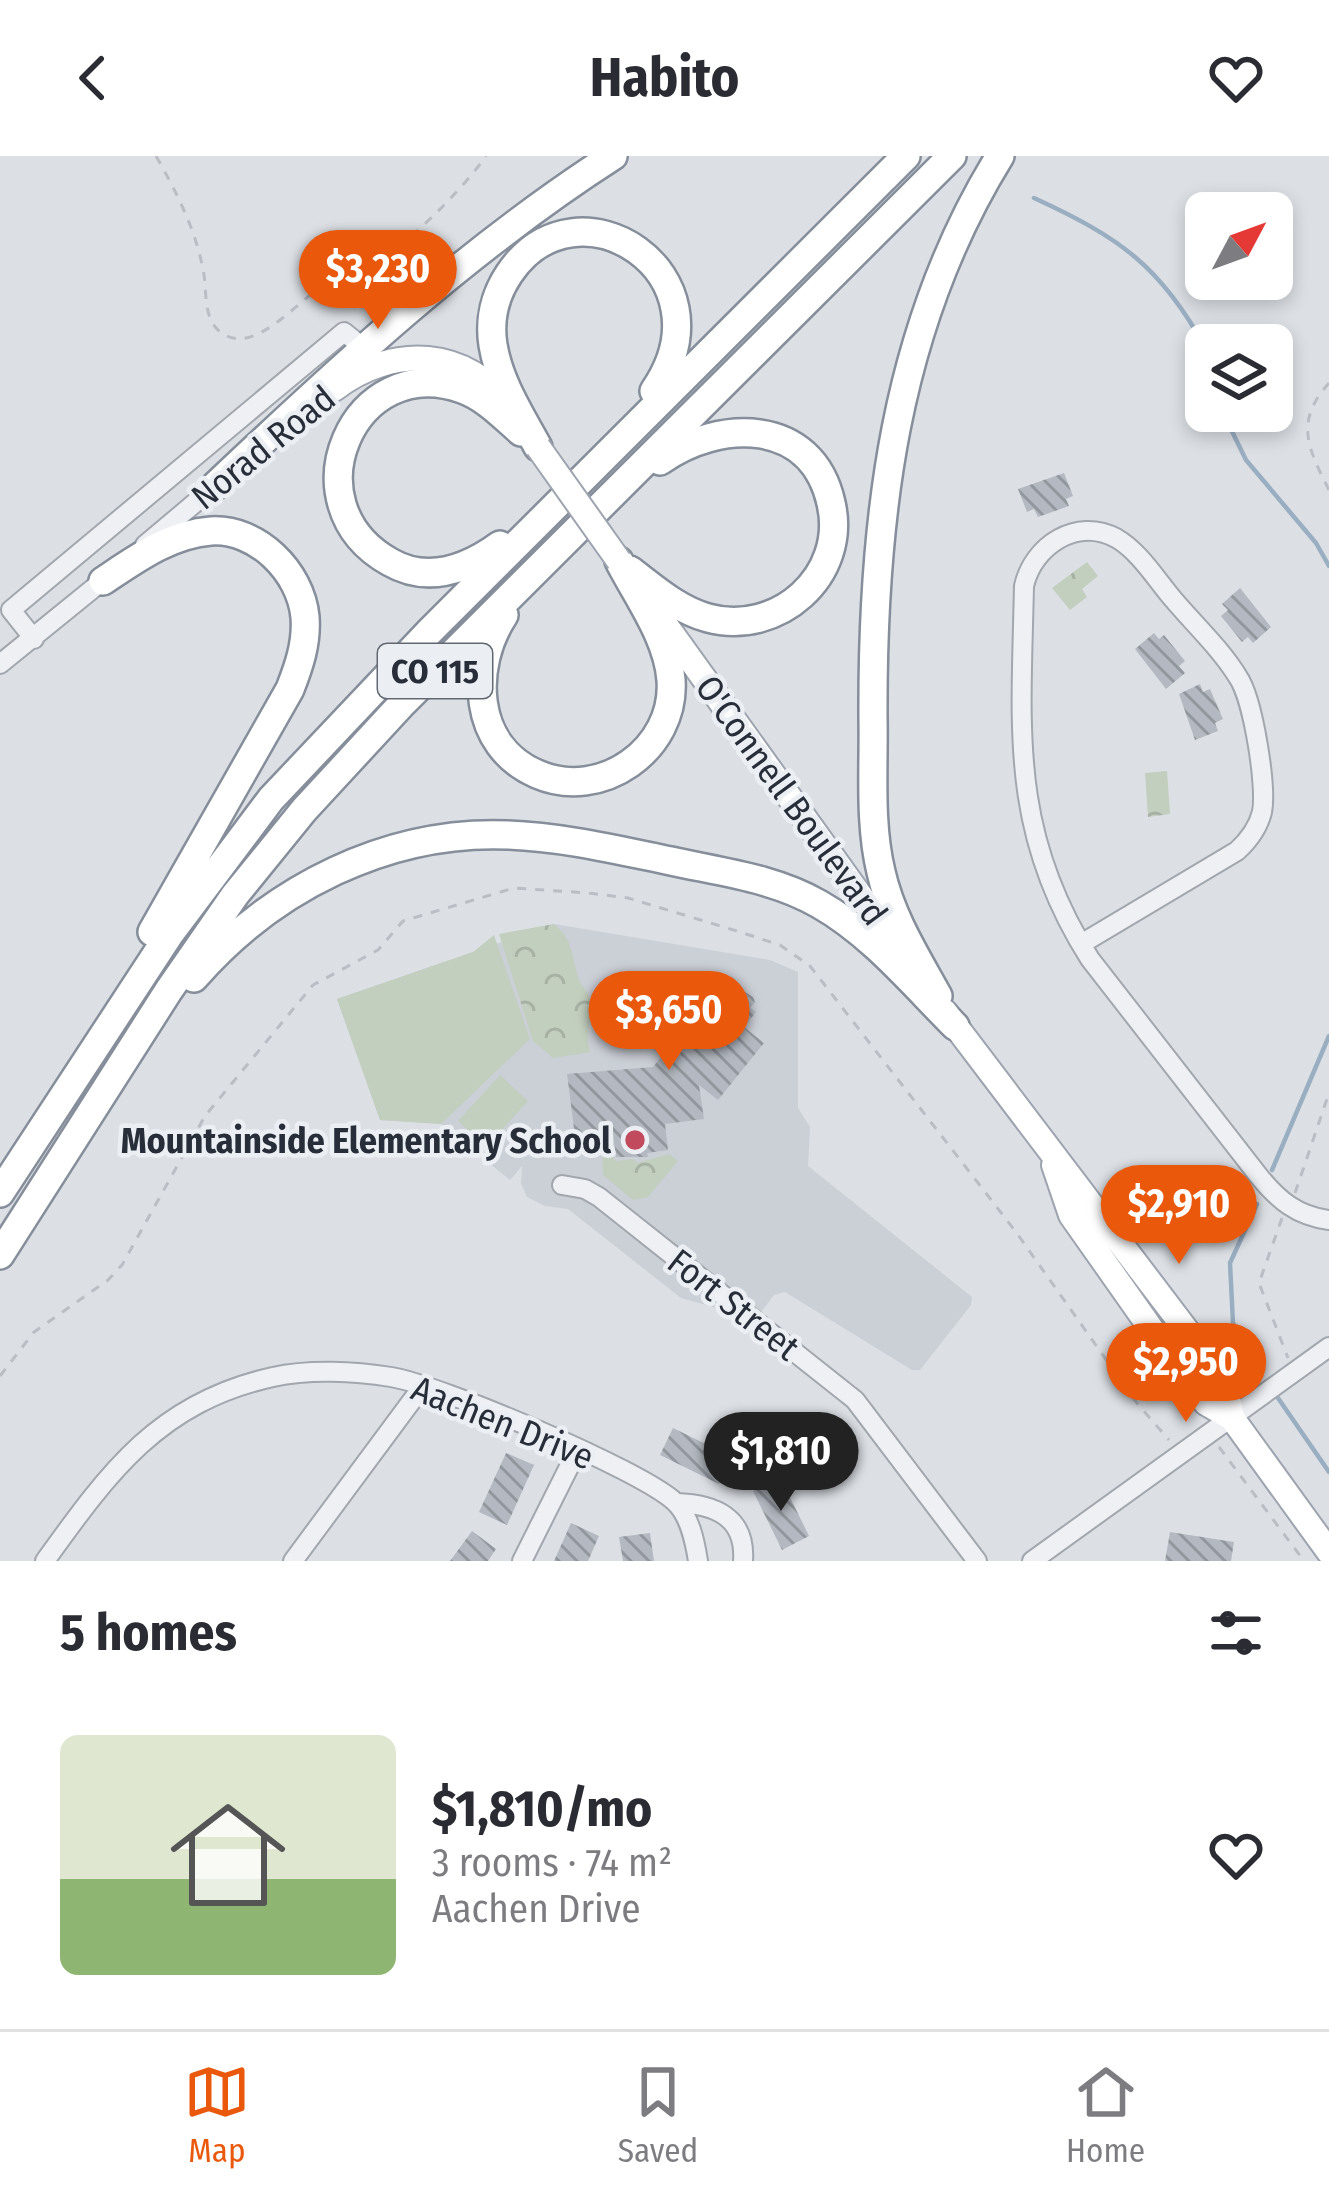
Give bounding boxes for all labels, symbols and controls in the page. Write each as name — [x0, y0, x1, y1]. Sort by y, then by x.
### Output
icon: back — [60, 45, 126, 111]
icon: heart — [1203, 45, 1269, 111]
text: Habito — [590, 46, 739, 110]
north arrow — [1185, 192, 1293, 300]
map controls — [1185, 192, 1293, 432]
pin: $3,230 — [280, 230, 476, 332]
text: $3,230 — [326, 246, 430, 292]
button: layers — [1185, 324, 1293, 432]
street label: Norad Road — [183, 376, 344, 519]
road number: CO 115 — [378, 644, 492, 698]
street label: O'Connell Boulevard — [686, 667, 897, 934]
pin: $3,650 — [571, 971, 767, 1073]
text: $3,650 — [616, 987, 722, 1033]
place label: Mountainside Elementary School — [121, 1119, 611, 1163]
marker: Mountainside Elementary School — [622, 1127, 648, 1153]
pin: $2,910 — [1081, 1165, 1277, 1267]
text: $2,910 — [1128, 1181, 1230, 1227]
street label: Fort Street — [659, 1240, 808, 1370]
pin: $2,950 — [1088, 1323, 1284, 1425]
text: $2,950 — [1133, 1339, 1239, 1385]
street label: Aachen Drive — [405, 1366, 600, 1479]
pin: $1,810 — [683, 1412, 879, 1514]
text: $1,810 — [731, 1428, 831, 1474]
icon: filters — [1203, 1600, 1269, 1666]
text: 5 homes — [60, 1602, 237, 1664]
text: $1,810/mo — [432, 1778, 652, 1840]
icon: home — [156, 1783, 300, 1927]
icon: heart — [1203, 1822, 1269, 1888]
text: 3 rooms · 74 m² — [432, 1840, 672, 1886]
text: Aachen Drive — [432, 1886, 640, 1932]
tab: Map — [184, 2059, 250, 2171]
tab: Saved — [618, 2059, 698, 2171]
tab: Home — [1066, 2059, 1145, 2171]

